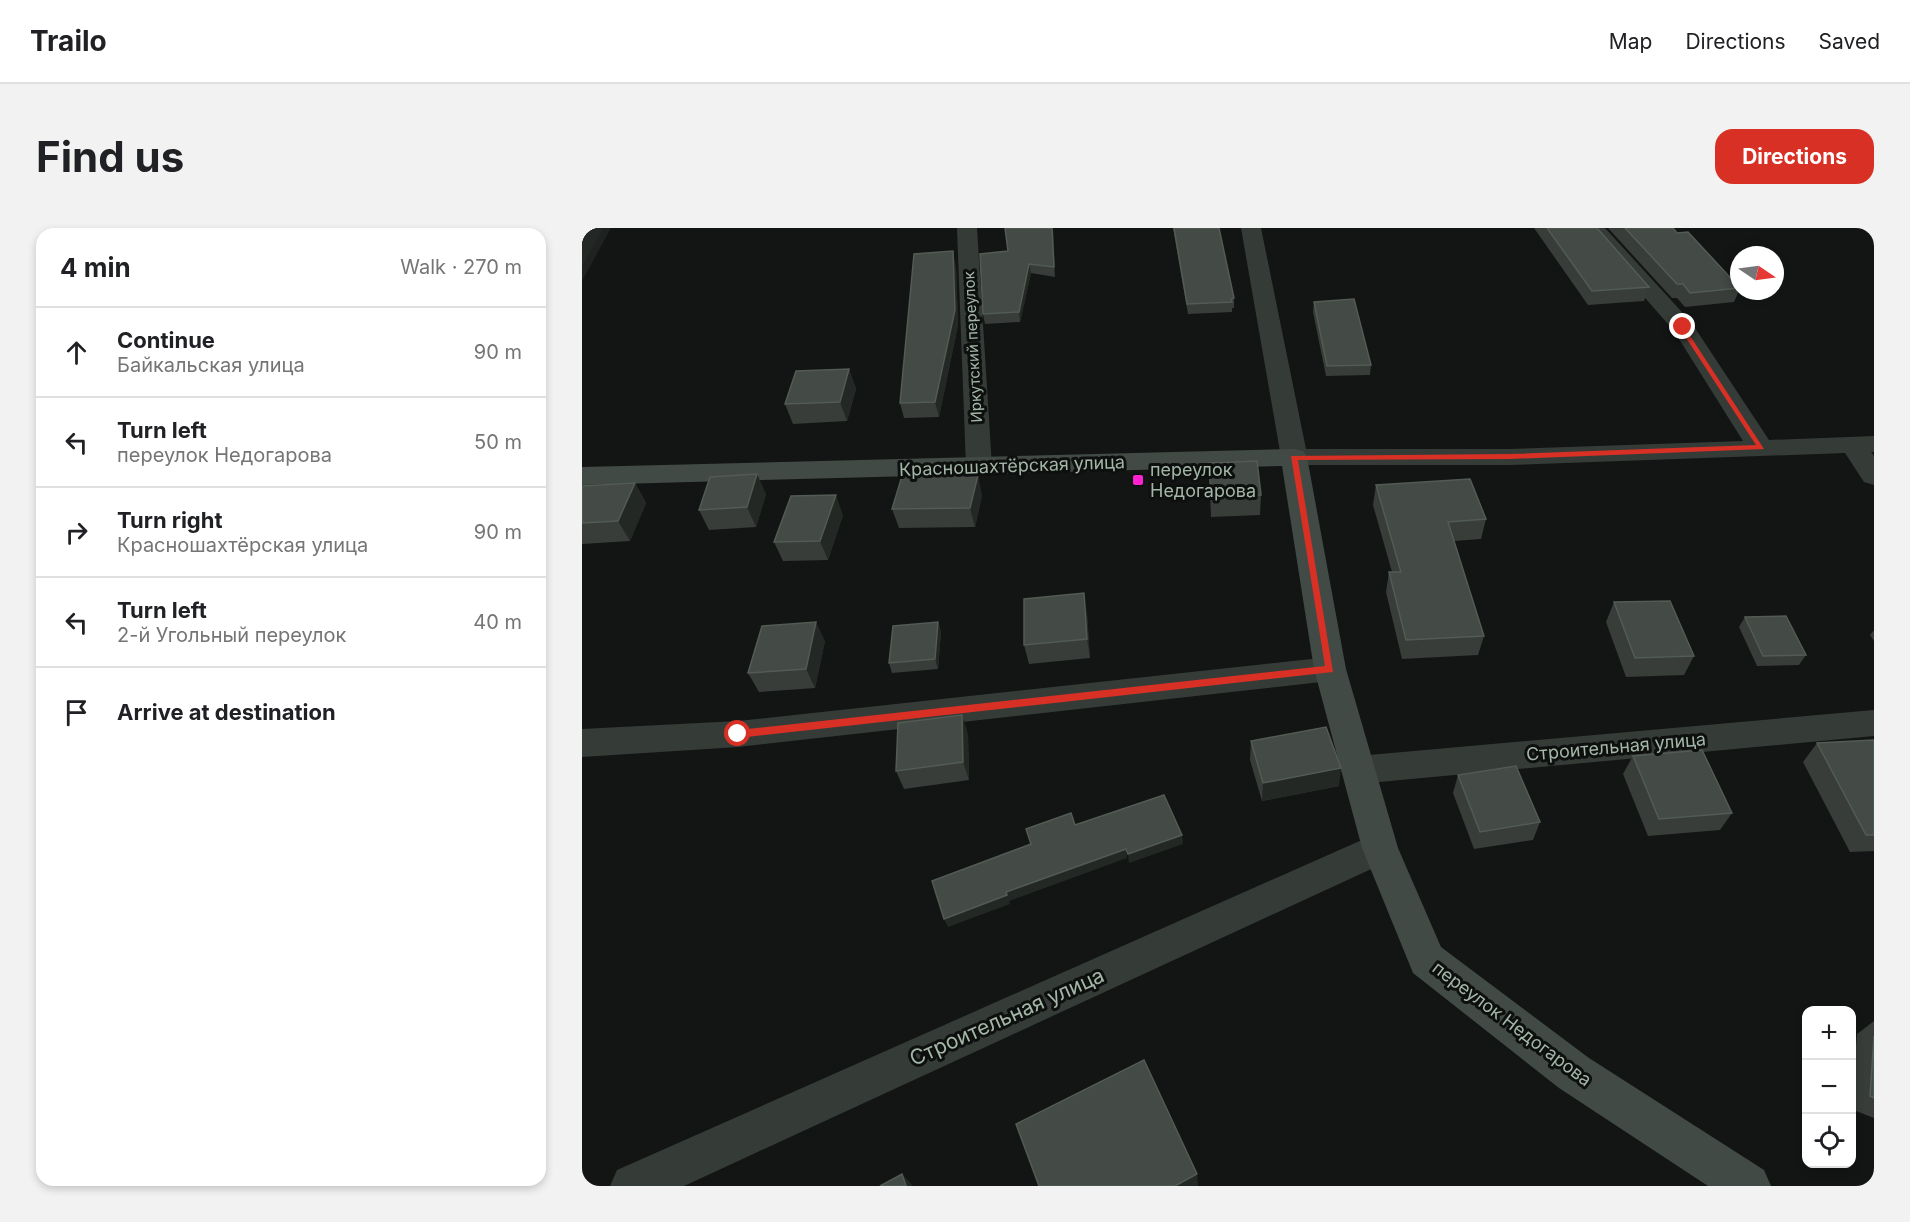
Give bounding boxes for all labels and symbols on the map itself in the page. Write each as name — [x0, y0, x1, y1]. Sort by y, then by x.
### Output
north arrow — [1730, 246, 1784, 300]
street label: Иркутский переулок — [959, 271, 986, 423]
route end — [1669, 313, 1695, 339]
street label: Красношахтёрская улица — [899, 451, 1125, 480]
place label: переулок Недогарова — [1150, 459, 1256, 501]
marker: переулок Недогарова — [1131, 473, 1145, 487]
route start — [724, 720, 750, 746]
street label: Строительная улица — [1525, 728, 1707, 765]
street label: переулок Недогарова — [1429, 957, 1596, 1090]
street label: Строительная улица — [906, 962, 1108, 1071]

